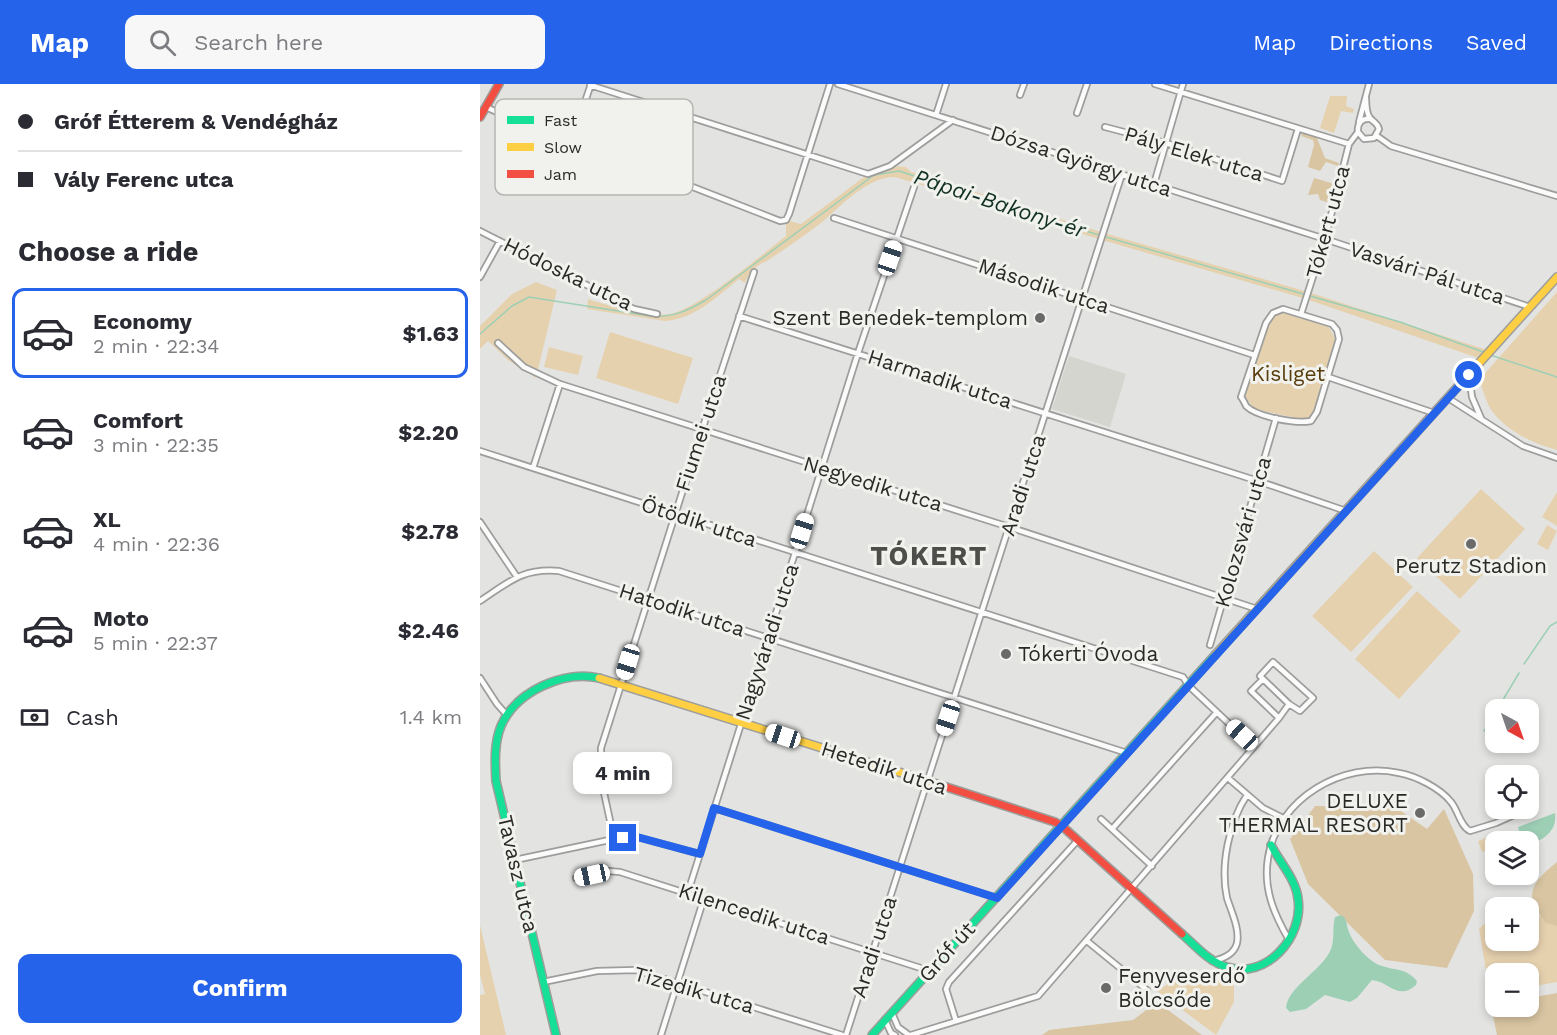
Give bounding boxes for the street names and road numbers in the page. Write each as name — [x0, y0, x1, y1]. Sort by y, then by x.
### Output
street label: Dózsa György utca — [987, 119, 1175, 202]
street label: Pály Elek utca — [1122, 121, 1267, 187]
street label: Tókert utca — [1300, 163, 1355, 281]
street label: Hódoska utca — [500, 232, 637, 316]
street label: Vasvári Pál utca — [1346, 236, 1508, 309]
street label: Második utca — [976, 253, 1113, 318]
street label: Harmadik utca — [865, 343, 1016, 414]
street label: Fiumei utca — [670, 371, 731, 495]
street label: Aradi utca — [994, 431, 1051, 539]
street label: Negyedik utca — [801, 450, 946, 517]
street label: Kolozsvári utca — [1209, 454, 1276, 610]
street label: Ötödik utca — [638, 491, 760, 552]
street label: Nagyváradi utca — [729, 560, 804, 723]
street label: Hatodik utca — [616, 577, 748, 642]
street label: Hetedik utca — [818, 735, 950, 800]
street label: Tavasz utca — [493, 813, 544, 935]
street label: Kilencedik utca — [675, 877, 833, 950]
street label: Aradi utca — [845, 893, 902, 1001]
street label: Gróf út — [913, 916, 980, 987]
street label: Tizedik utca — [631, 960, 757, 1019]

